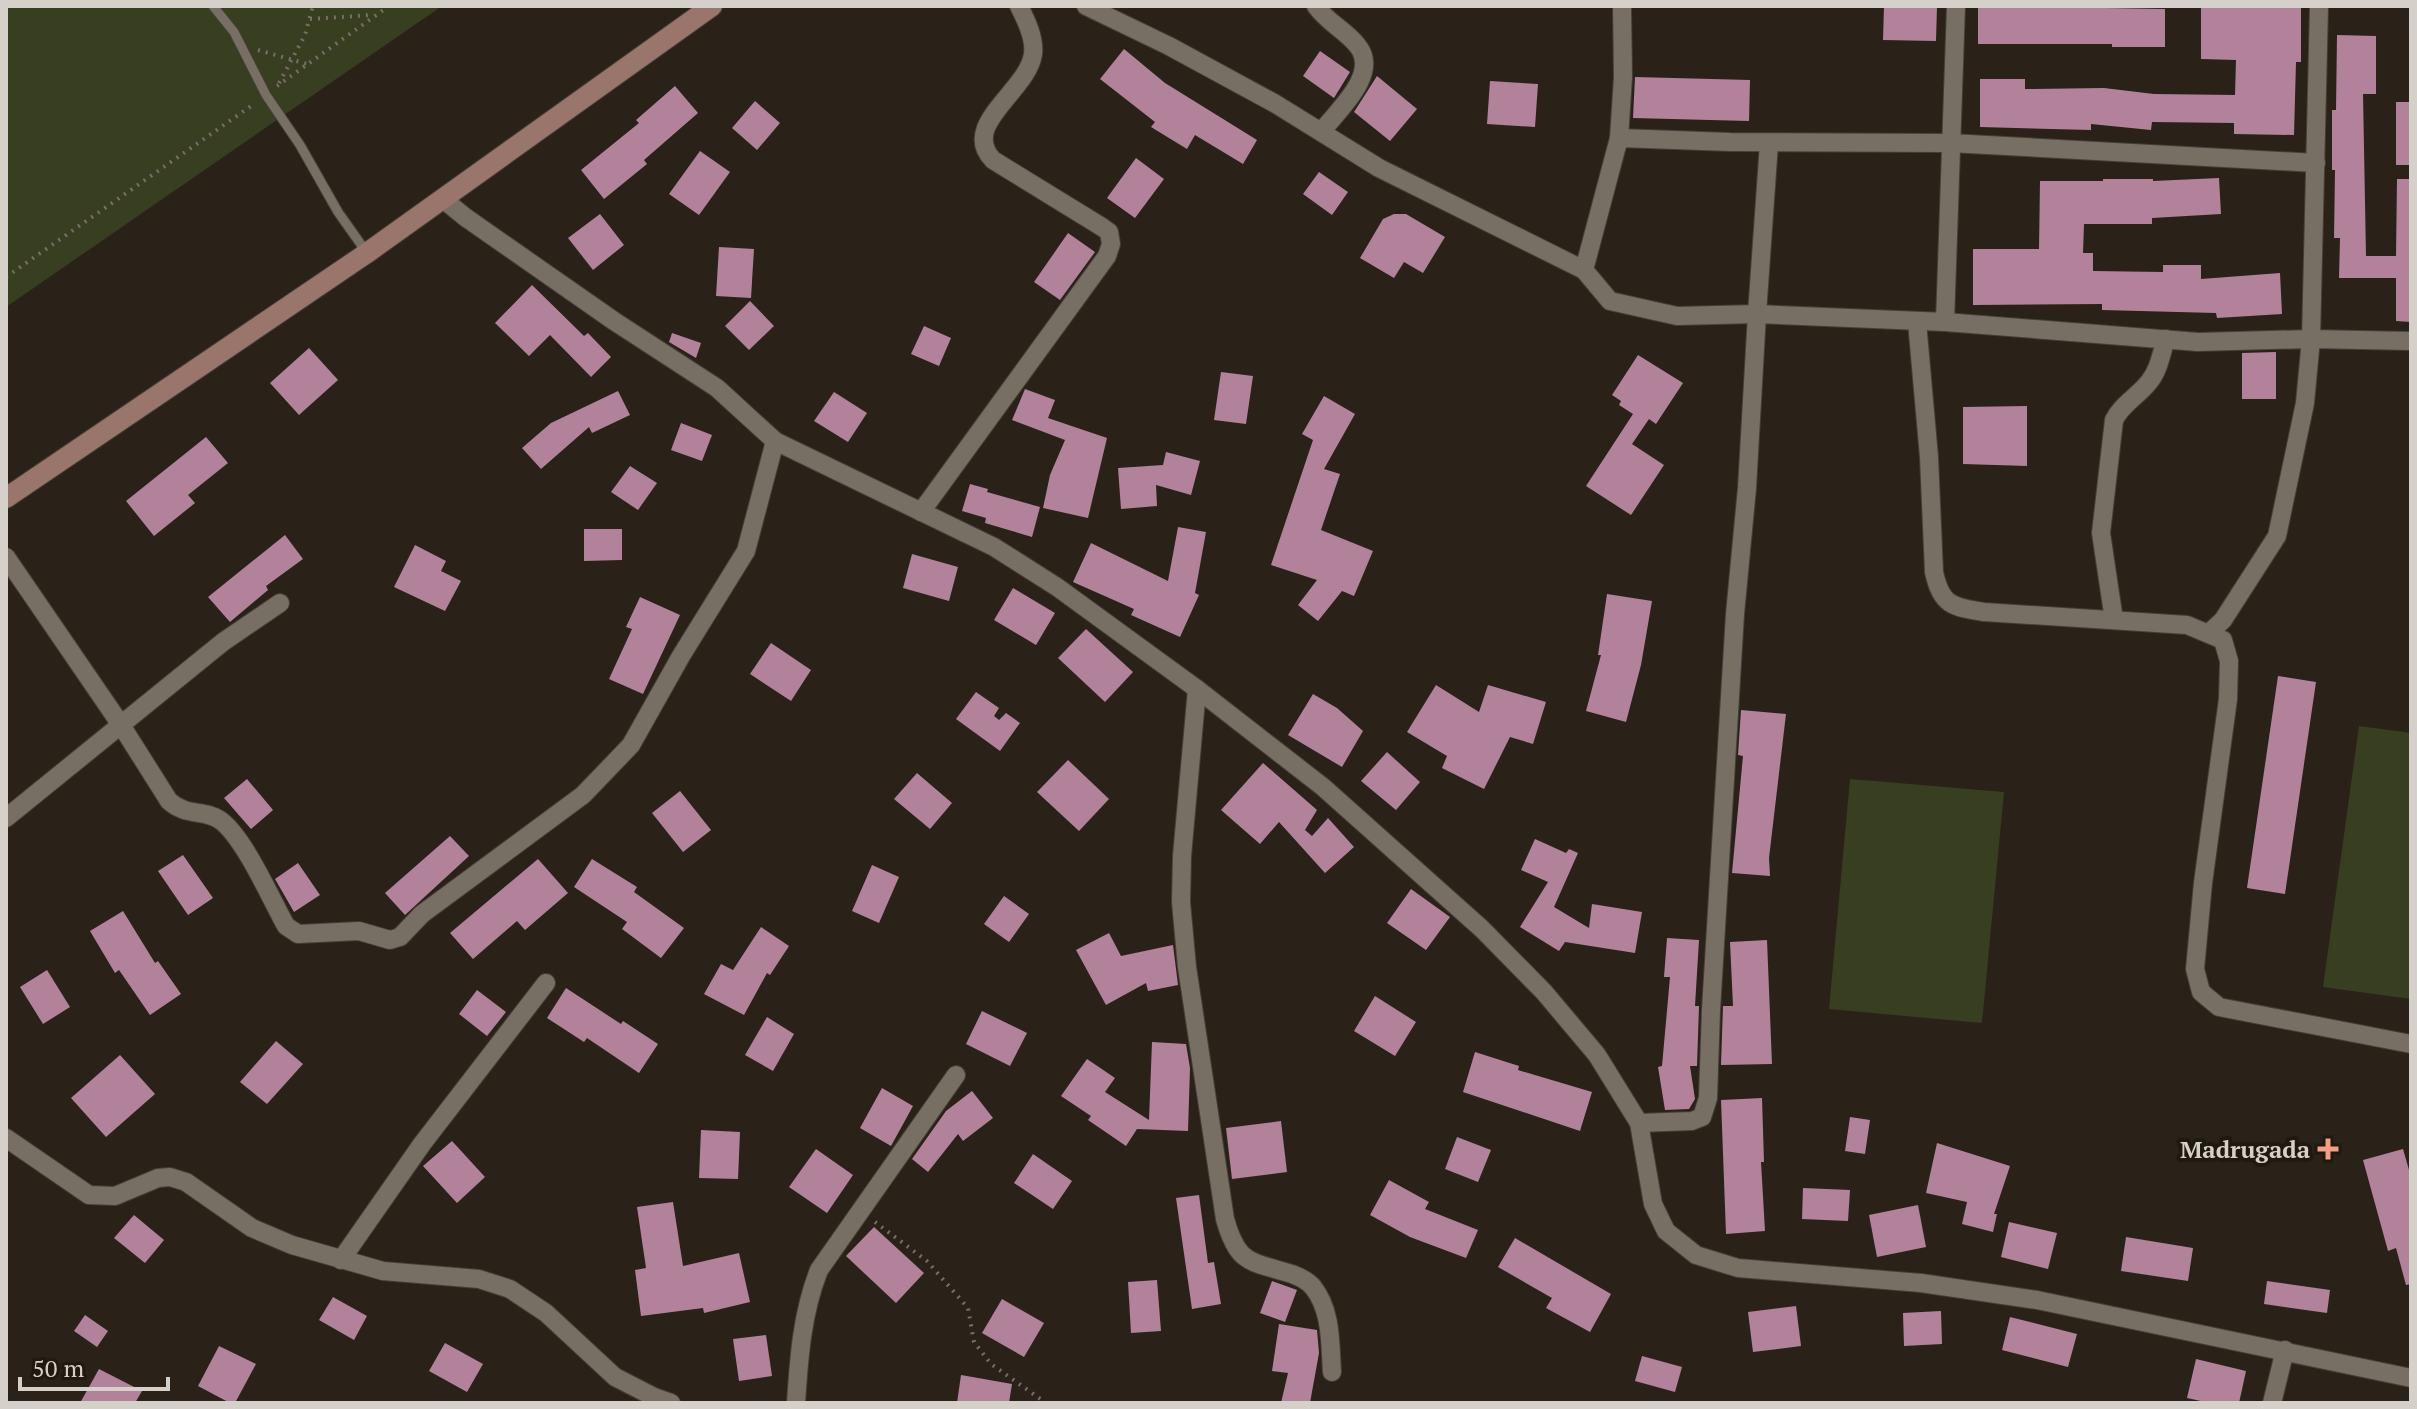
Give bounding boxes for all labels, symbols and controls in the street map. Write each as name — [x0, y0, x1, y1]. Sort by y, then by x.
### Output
place label: Madrugada — [2180, 1133, 2311, 1165]
marker: Madrugada — [2317, 1138, 2339, 1160]
scale bar — [20, 1341, 168, 1391]
text: 50 m — [32, 1352, 84, 1384]

